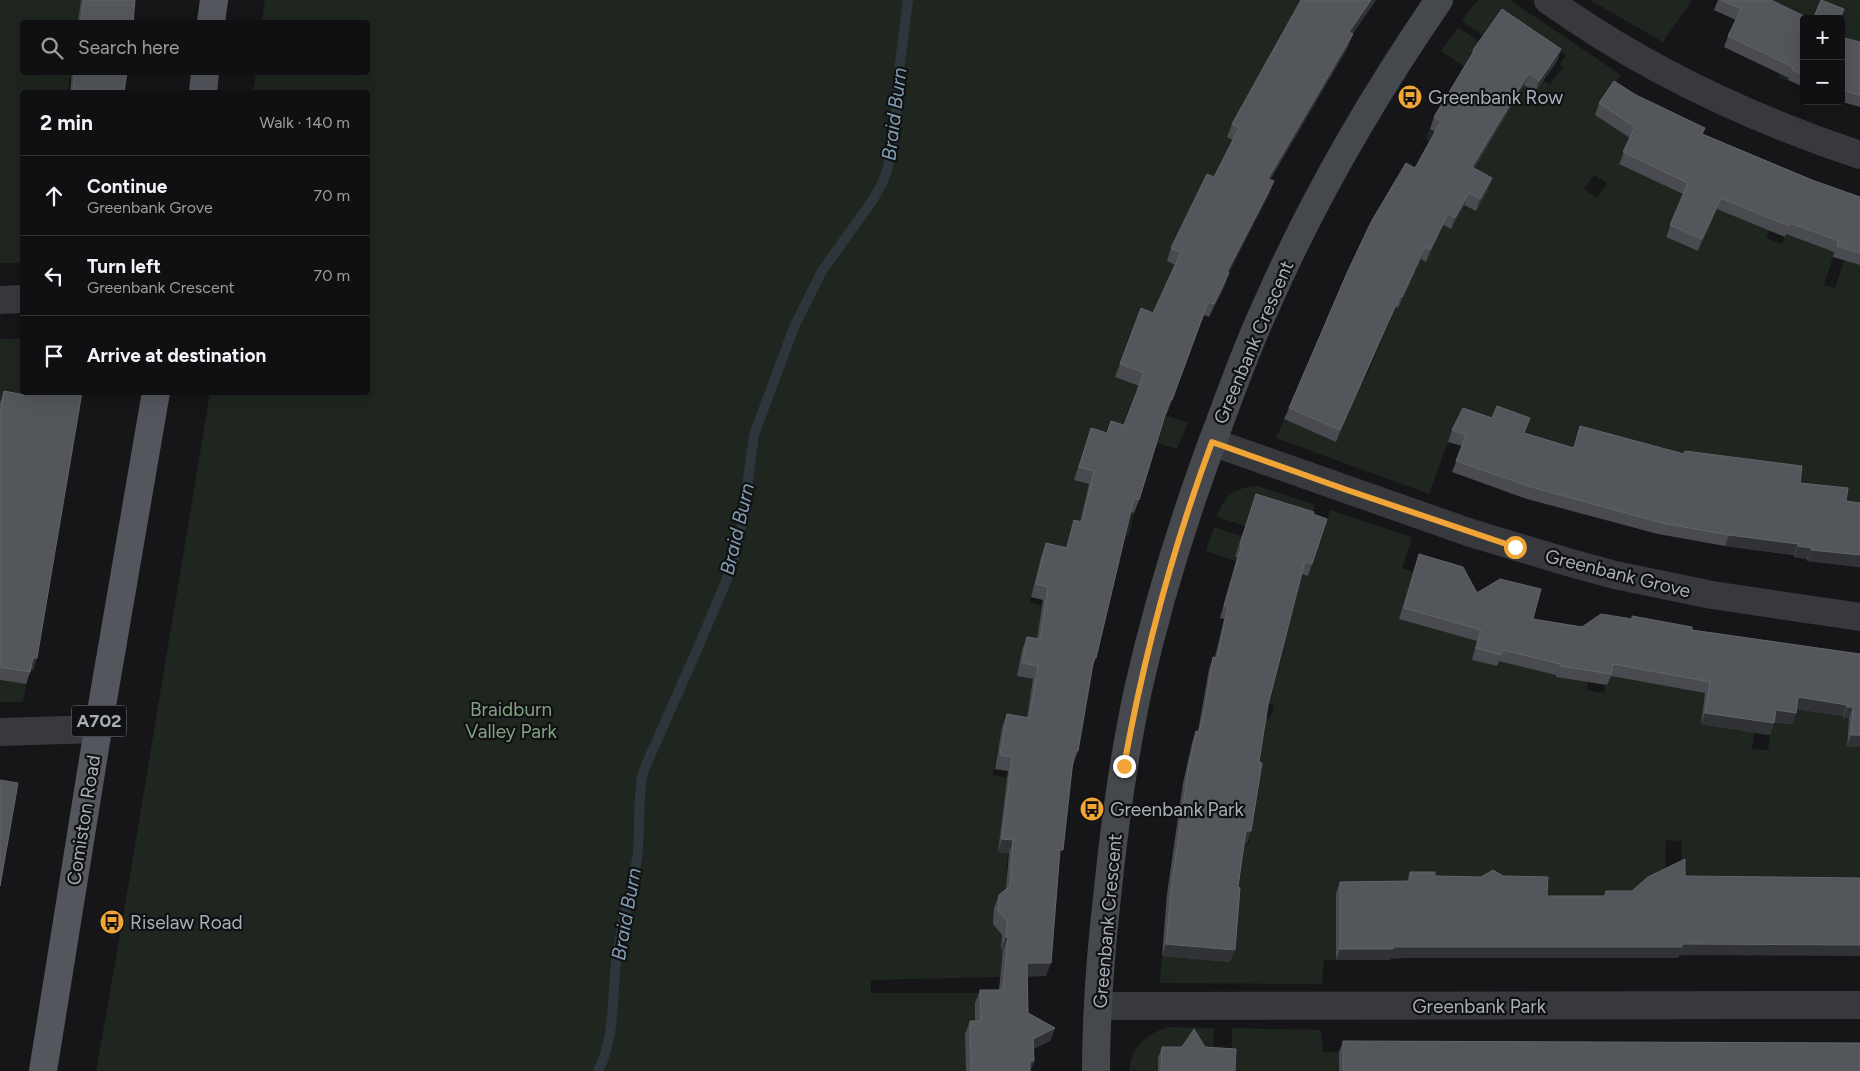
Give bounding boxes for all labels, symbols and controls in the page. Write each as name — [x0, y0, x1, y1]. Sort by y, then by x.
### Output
map controls — [1800, 15, 1845, 105]
button: + — [1800, 15, 1845, 60]
search box — [20, 20, 370, 75]
icon: search — [38, 34, 66, 62]
text: Search here — [78, 36, 180, 59]
button: − — [1800, 60, 1845, 105]
water label: Braid Burn — [876, 66, 912, 162]
bus stop icon: Greenbank Row — [1397, 84, 1423, 110]
place label: Greenbank Row — [1428, 86, 1563, 109]
text: 2 min — [40, 110, 93, 135]
text: Walk · 140 m — [260, 113, 350, 132]
text: Continue — [87, 175, 167, 198]
icon: ahead — [40, 182, 68, 210]
text: 70 m — [314, 186, 350, 205]
text: Greenbank Grove — [87, 198, 213, 217]
text: Turn left — [87, 255, 161, 278]
street label: Greenbank Crescent — [1209, 257, 1298, 427]
icon: left — [40, 262, 68, 290]
text: 70 m — [314, 266, 350, 285]
text: Greenbank Crescent — [87, 278, 235, 297]
icon: arrive — [40, 342, 68, 370]
text: Arrive at destination — [87, 344, 266, 367]
water label: Braid Burn — [715, 481, 759, 577]
route start — [1504, 536, 1527, 559]
street label: Greenbank Grove — [1543, 544, 1693, 603]
park label: Braidburn Valley Park — [465, 698, 557, 743]
road number: A702 — [72, 706, 126, 736]
street label: Comiston Road — [62, 753, 105, 887]
route end — [1113, 755, 1136, 778]
bus stop icon: Greenbank Park — [1079, 796, 1105, 822]
place label: Greenbank Park — [1110, 798, 1244, 821]
street label: Greenbank Crescent — [1088, 833, 1127, 1009]
water label: Braid Burn — [606, 866, 646, 962]
bus stop icon: Riselaw Road — [99, 909, 125, 935]
place label: Riselaw Road — [130, 911, 243, 934]
street label: Greenbank Park — [1412, 995, 1547, 1018]

